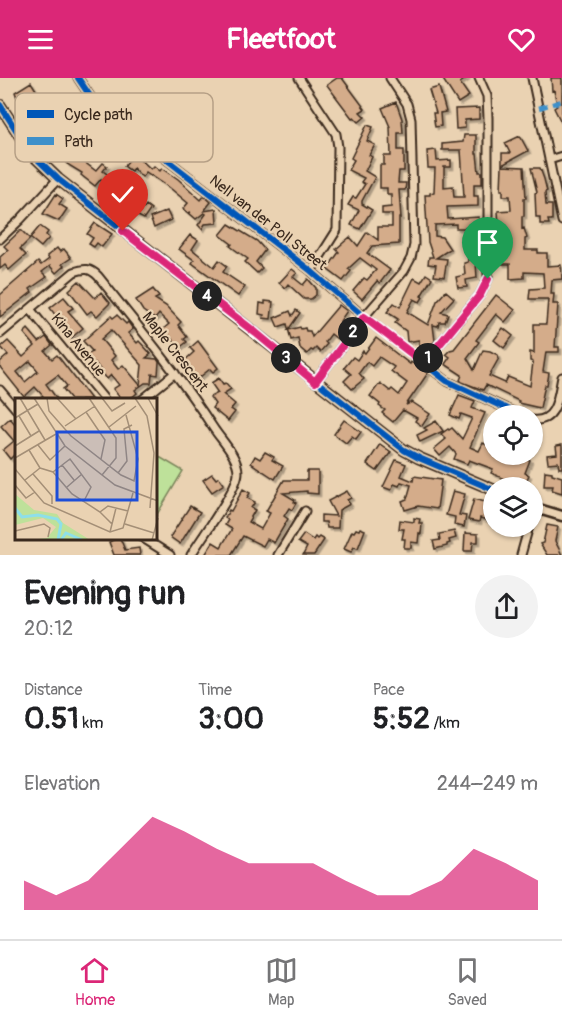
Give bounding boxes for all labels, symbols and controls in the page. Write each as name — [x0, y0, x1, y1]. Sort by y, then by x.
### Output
icon: menu — [24, 23, 57, 56]
text: Fleetfoot — [226, 23, 336, 56]
icon: heart — [505, 23, 538, 56]
legend — [15, 93, 213, 162]
text: Cycle path — [64, 105, 132, 125]
text: Path — [64, 132, 93, 152]
pin — [97, 169, 148, 231]
street label: Nell van der Poll Street — [205, 171, 331, 275]
icon: check — [106, 178, 139, 211]
pin — [462, 217, 513, 279]
icon: arrive — [471, 226, 504, 259]
pin: 4 — [192, 281, 222, 311]
text: 4 — [202, 286, 212, 306]
street label: Maple Crescent — [138, 308, 213, 397]
street label: Kina Avenue — [47, 309, 110, 381]
pin: 2 — [338, 317, 368, 347]
text: 2 — [349, 322, 357, 342]
pin: 3 — [271, 343, 301, 373]
pin: 1 — [413, 343, 443, 373]
text: 3 — [282, 348, 290, 368]
text: 1 — [425, 348, 431, 368]
inset map — [15, 398, 158, 540]
map controls — [483, 405, 543, 537]
button: locate — [483, 405, 543, 465]
button: layers — [483, 477, 543, 537]
text: Evening run — [24, 573, 185, 614]
button: share — [475, 575, 538, 638]
text: 20:12 — [24, 616, 73, 641]
text: Distance — [24, 680, 83, 700]
text: Time — [198, 680, 232, 700]
text: Pace — [373, 680, 404, 700]
text: 0.51 — [24, 700, 79, 737]
text: 3:00 — [198, 700, 264, 737]
text: 5:52 — [373, 700, 430, 737]
text: km — [79, 713, 103, 733]
text: /km — [430, 713, 460, 733]
text: Elevation — [24, 771, 100, 796]
text: 244–249 m — [437, 771, 538, 796]
tab: Home — [75, 954, 115, 1010]
tab: Map — [265, 954, 298, 1010]
tab: Saved — [447, 954, 487, 1010]

